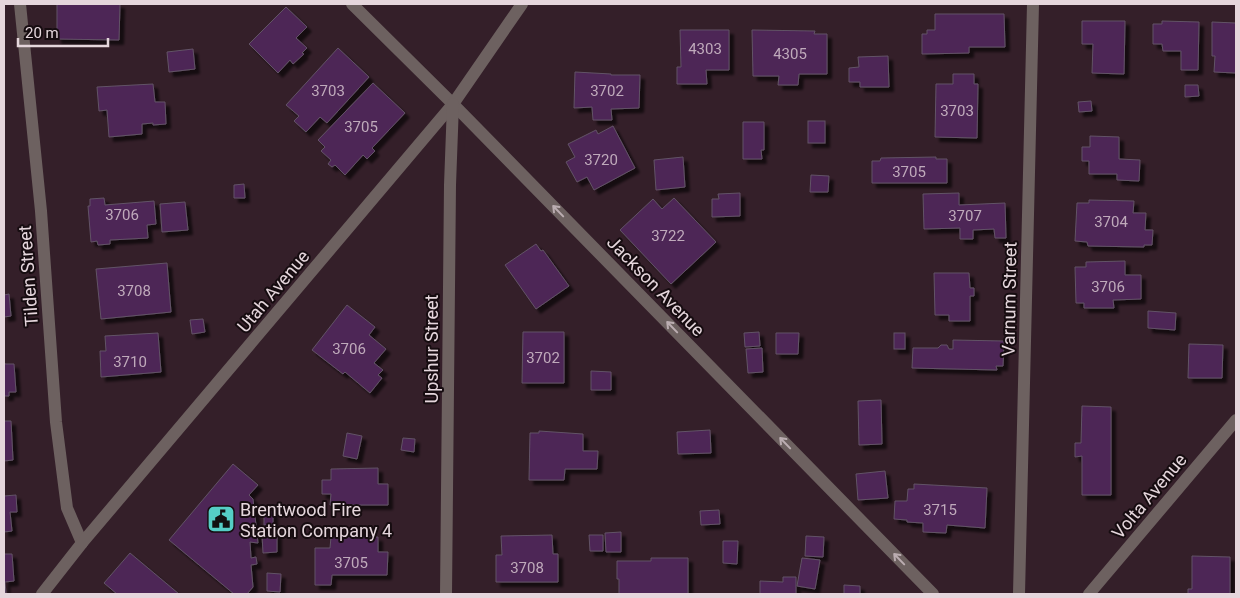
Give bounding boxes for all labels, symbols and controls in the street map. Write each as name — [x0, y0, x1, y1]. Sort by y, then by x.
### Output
scale bar — [18, 15, 108, 47]
text: 20 m — [25, 24, 59, 42]
house number: 4303 — [688, 40, 722, 58]
house number: 4305 — [773, 45, 807, 63]
house number: 3703 — [311, 82, 345, 100]
house number: 3702 — [590, 82, 624, 100]
house number: 3703 — [940, 102, 974, 120]
house number: 3705 — [344, 118, 378, 136]
house number: 3720 — [584, 151, 618, 169]
house number: 3705 — [892, 163, 926, 181]
one-way arrow — [552, 205, 564, 217]
house number: 3706 — [105, 206, 139, 224]
house number: 3707 — [948, 207, 982, 225]
house number: 3704 — [1094, 213, 1128, 231]
street label: Tilden Street — [14, 225, 42, 327]
house number: 3722 — [651, 227, 685, 245]
street label: Jackson Avenue — [603, 232, 709, 340]
street label: Varnum Street — [998, 241, 1020, 356]
street label: Utah Avenue — [233, 246, 313, 336]
house number: 3706 — [1091, 278, 1125, 296]
house number: 3708 — [117, 282, 151, 300]
street label: Upshur Street — [421, 294, 442, 403]
one-way arrow — [666, 321, 678, 333]
house number: 3706 — [332, 340, 366, 358]
house number: 3702 — [526, 349, 560, 367]
house number: 3710 — [113, 353, 147, 371]
one-way arrow — [780, 438, 792, 450]
street label: Volta Avenue — [1107, 449, 1191, 543]
place label: Brentwood Fire Station Company 4 — [240, 499, 392, 541]
house number: 3715 — [923, 501, 957, 519]
public building icon: Brentwood Fire Station Company 4 — [206, 504, 236, 534]
one-way arrow — [893, 553, 905, 566]
house number: 3705 — [334, 554, 368, 572]
house number: 3708 — [510, 559, 544, 577]

